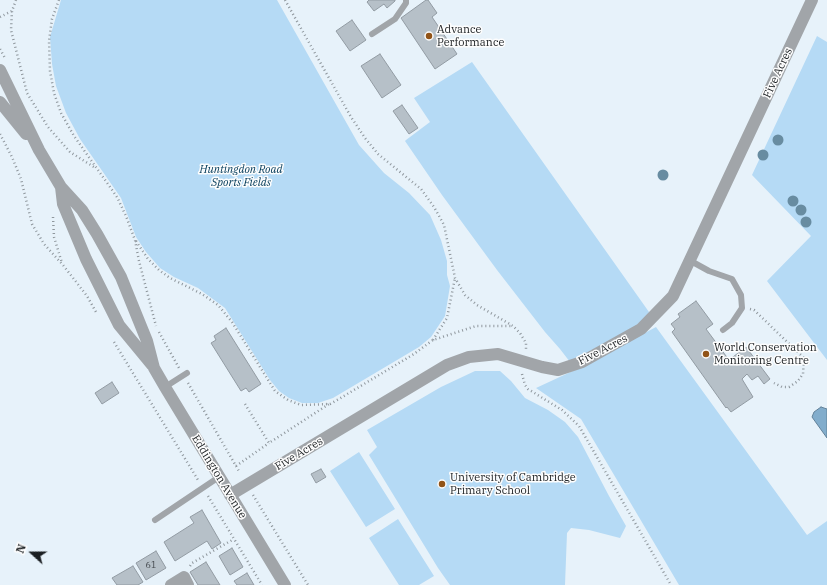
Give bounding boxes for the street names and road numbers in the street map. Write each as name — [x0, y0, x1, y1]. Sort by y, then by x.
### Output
street label: Five Acres — [761, 46, 795, 100]
street label: Five Acres — [576, 332, 630, 368]
street label: Eddington Avenue — [189, 433, 249, 521]
street label: Five Acres — [273, 435, 325, 473]

